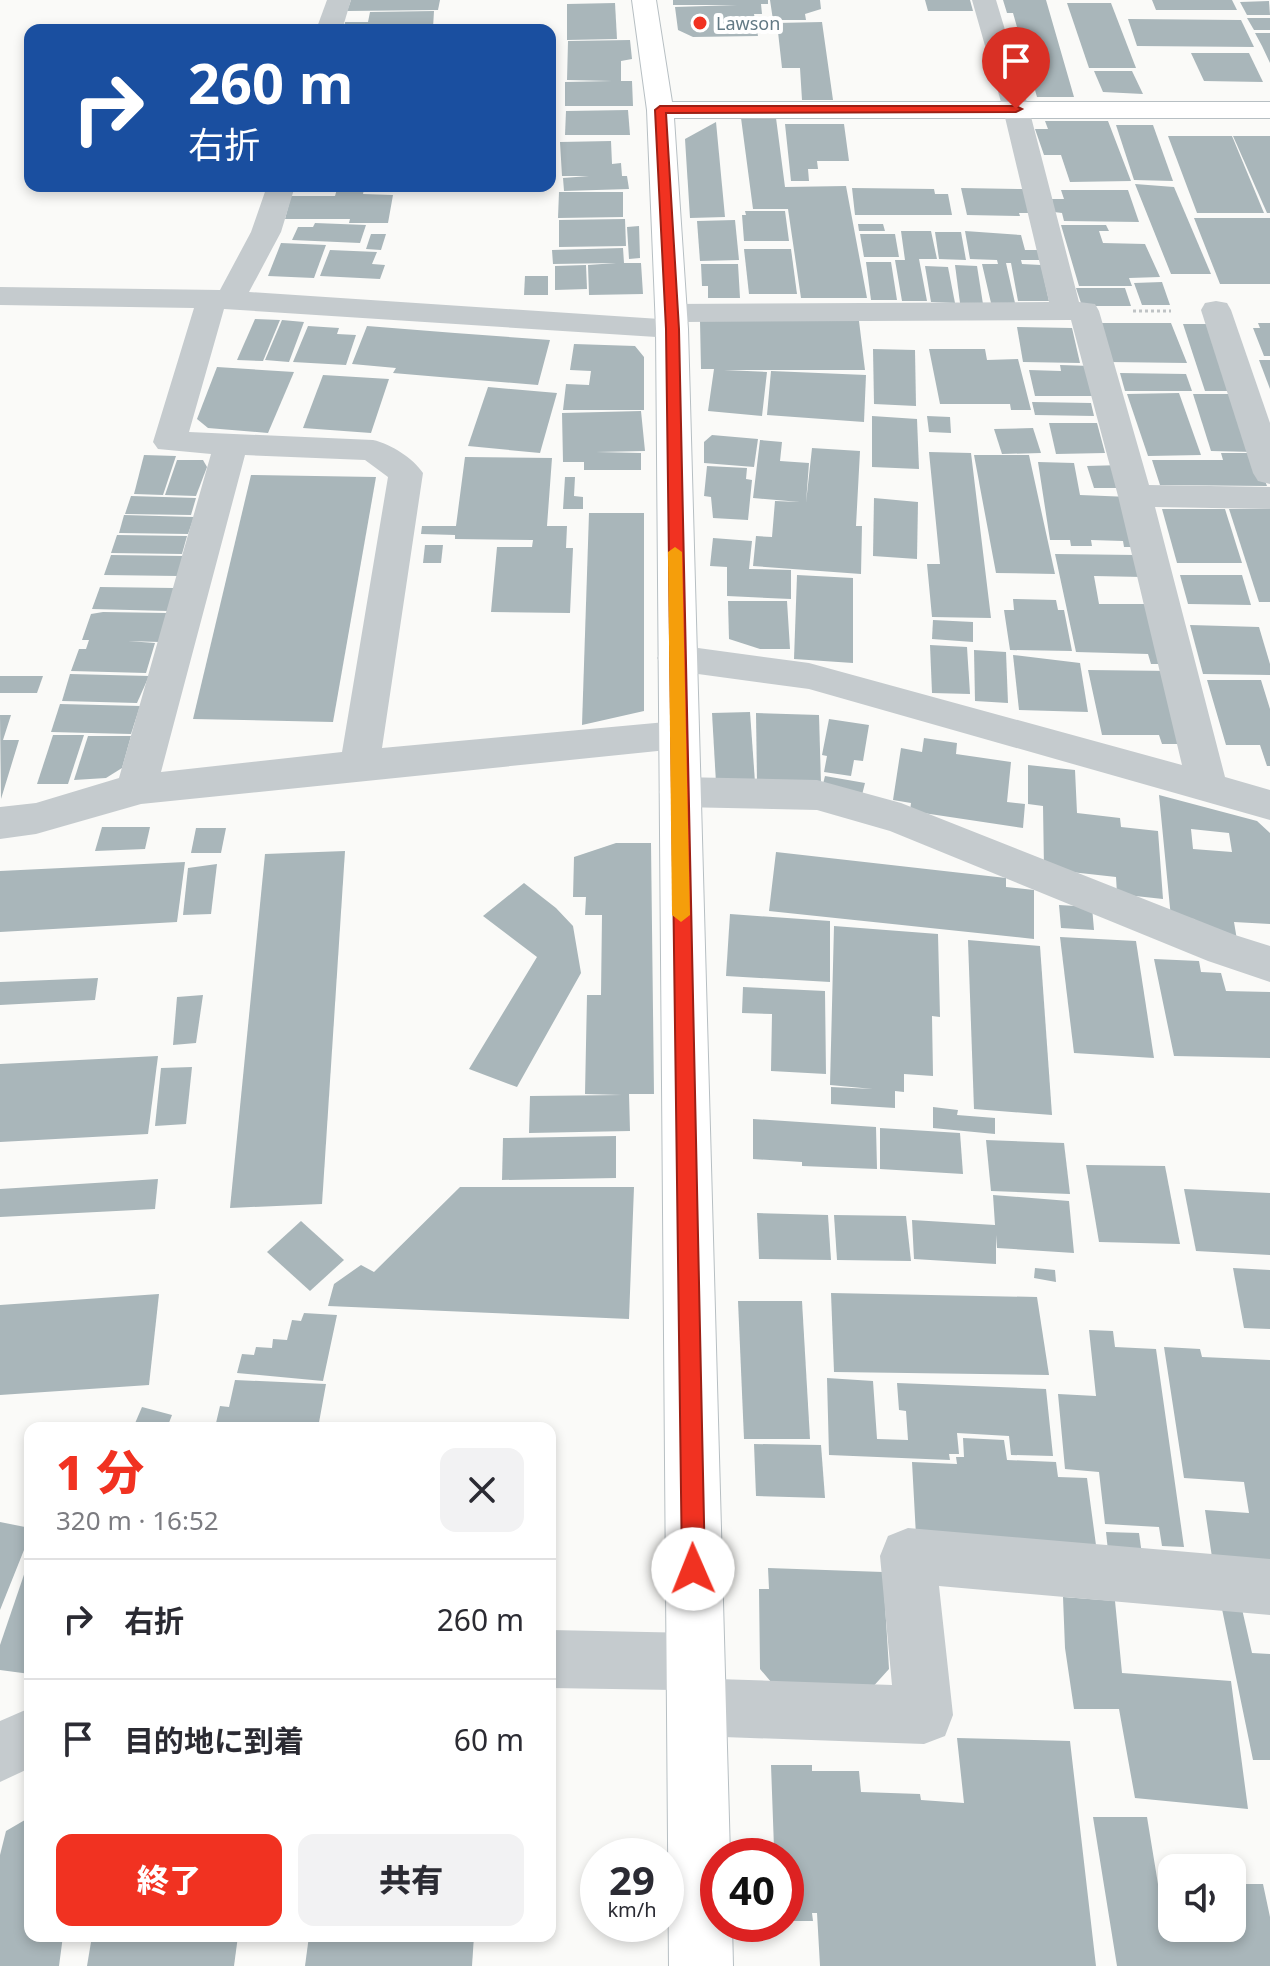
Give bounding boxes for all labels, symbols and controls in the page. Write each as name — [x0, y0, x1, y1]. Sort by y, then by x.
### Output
place label: Lawson — [716, 11, 780, 35]
marker: Lawson — [691, 14, 709, 32]
pin — [982, 27, 1050, 109]
icon: arrive — [994, 39, 1038, 83]
text: 260 m — [188, 44, 353, 120]
icon: right — [56, 56, 160, 160]
text: 右折 — [188, 120, 260, 169]
text: 1 分 — [56, 1439, 144, 1504]
button: close — [440, 1448, 524, 1532]
text: 320 m · 16:52 — [56, 1502, 219, 1538]
position arrow — [651, 1527, 735, 1611]
icon: right — [56, 1597, 100, 1641]
text: 260 m — [437, 1599, 524, 1640]
text: 右折 — [124, 1600, 184, 1641]
icon: arrive — [56, 1717, 100, 1761]
text: 60 m — [454, 1719, 524, 1760]
text: 目的地に到着 — [124, 1720, 304, 1761]
button: 終了 — [56, 1834, 282, 1926]
button: 共有 — [298, 1834, 524, 1926]
speed limit sign: 40 — [700, 1838, 804, 1942]
text: 29 — [609, 1852, 655, 1907]
map controls — [1158, 1854, 1246, 1942]
button: sound — [1158, 1854, 1246, 1942]
text: km/h — [607, 1896, 657, 1923]

